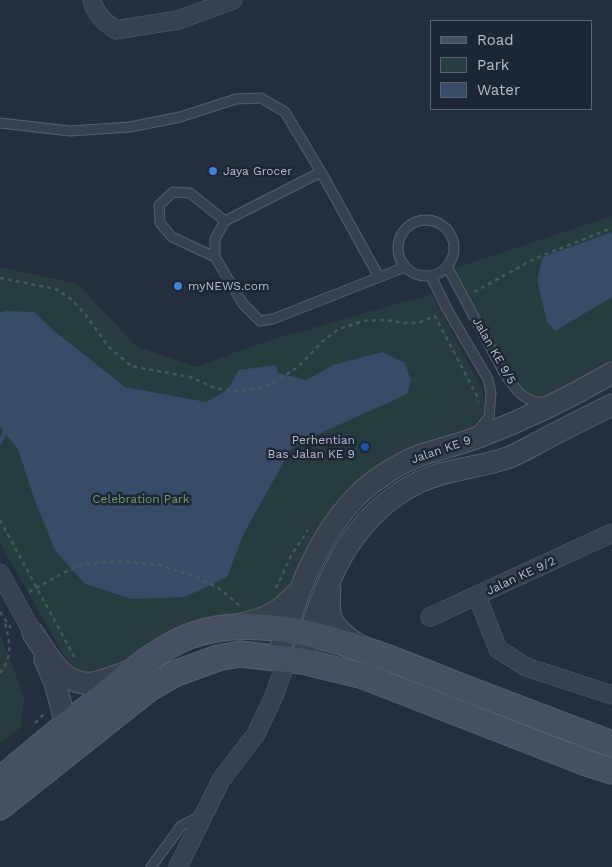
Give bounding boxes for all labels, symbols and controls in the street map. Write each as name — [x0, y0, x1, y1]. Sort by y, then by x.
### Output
legend — [430, 20, 592, 110]
text: Road — [477, 31, 514, 49]
text: Park — [477, 56, 509, 74]
text: Water — [477, 81, 520, 99]
place label: Jaya Grocer — [223, 164, 292, 178]
marker: Jaya Grocer — [207, 165, 219, 177]
place label: myNEWS.com — [188, 279, 269, 293]
marker: myNEWS.com — [172, 280, 184, 292]
street label: Jalan KE 9/5 — [469, 315, 519, 387]
place label: Perhentian Bas Jalan KE 9 — [268, 433, 355, 461]
street label: Jalan KE 9 — [409, 433, 473, 467]
marker: Perhentian Bas Jalan KE 9 — [359, 441, 371, 453]
park label: Celebration Park — [92, 492, 190, 506]
street label: Jalan KE 9/2 — [484, 554, 558, 598]

